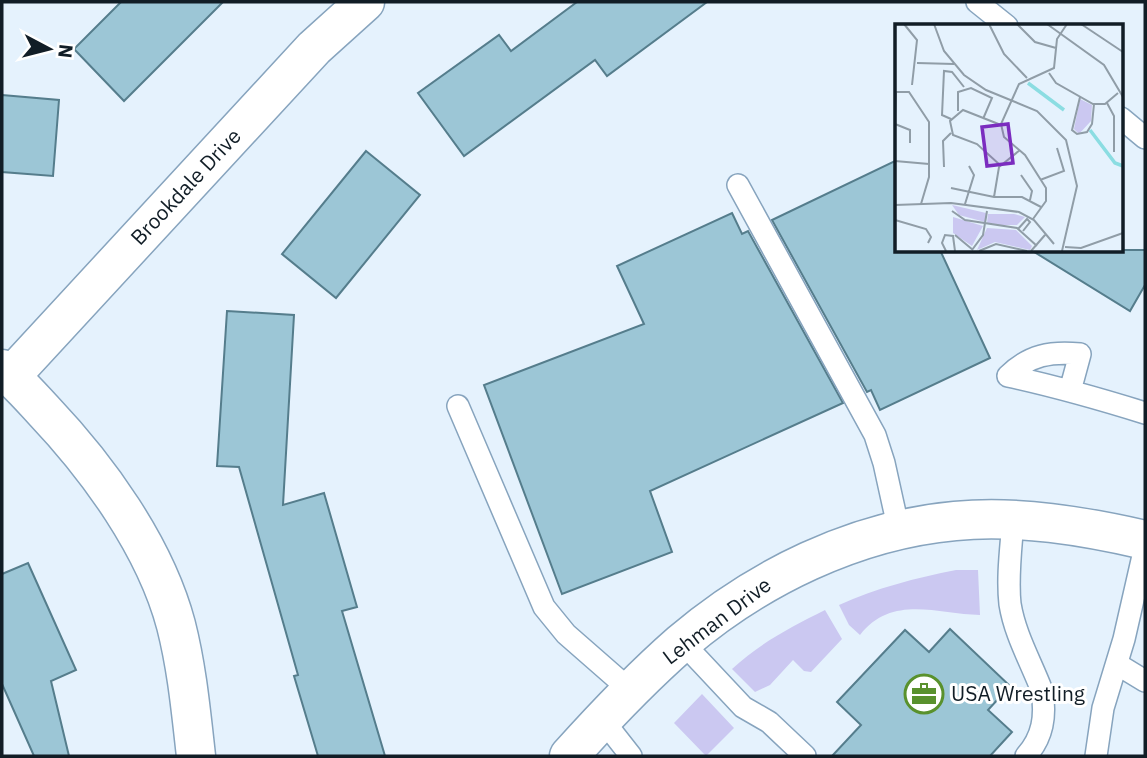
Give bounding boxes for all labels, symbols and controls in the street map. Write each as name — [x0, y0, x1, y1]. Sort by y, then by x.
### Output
north arrow — [14, 14, 84, 84]
inset map — [895, 24, 1122, 252]
text: N — [53, 43, 79, 59]
street label: Brookdale Drive — [124, 122, 247, 251]
street label: Lehman Drive — [656, 570, 776, 670]
office icon: USA Wrestling — [903, 673, 945, 715]
place label: USA Wrestling — [951, 679, 1085, 707]

